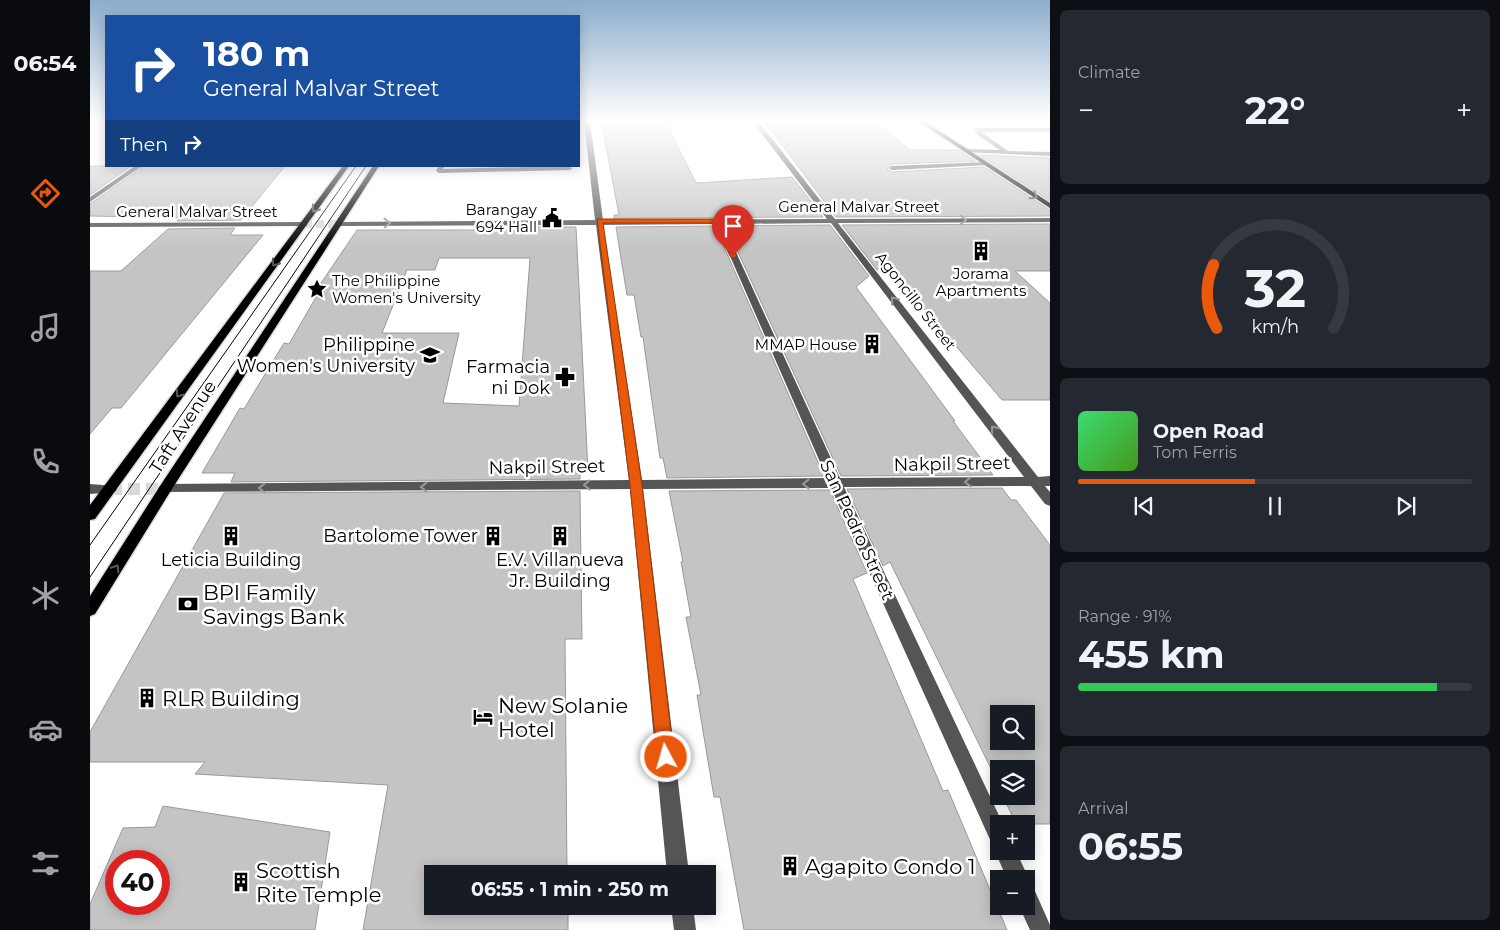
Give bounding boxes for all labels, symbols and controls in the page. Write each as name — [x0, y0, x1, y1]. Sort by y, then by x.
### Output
text: 180 m — [203, 32, 310, 75]
icon: right — [120, 35, 185, 100]
text: 06:54 — [14, 50, 76, 77]
text: Climate — [1078, 63, 1140, 82]
text: General Malvar Street — [203, 75, 440, 102]
text: 22° — [1245, 87, 1305, 134]
text: − — [1078, 93, 1094, 127]
text: + — [1456, 93, 1472, 127]
icon: right — [178, 130, 206, 158]
text: Then — [120, 133, 168, 156]
icon: directions — [28, 176, 63, 211]
one-way arrow — [1029, 190, 1038, 199]
street label: General Malvar Street — [778, 197, 940, 216]
place label: Barangay 694 Hall — [465, 200, 538, 236]
street label: General Malvar Street — [116, 202, 278, 221]
one-way arrow — [312, 203, 321, 213]
pin — [712, 205, 754, 256]
public building icon: Barangay 694 Hall — [541, 207, 563, 229]
icon: arrive — [719, 212, 747, 240]
one-way arrow — [959, 215, 967, 225]
one-way arrow — [384, 218, 391, 228]
building icon: Jorama Apartments — [970, 240, 992, 262]
street label: Agoncillo Street — [872, 248, 960, 354]
one-way arrow — [273, 257, 281, 266]
text: 32 — [1243, 257, 1306, 320]
place label: Jorama Apartments — [936, 264, 1026, 300]
place label: The Philippine Women's University — [332, 271, 481, 307]
place icon: The Philippine Women's University — [306, 278, 328, 300]
one-way arrow — [892, 297, 900, 306]
icon: music — [28, 310, 63, 345]
text: km/h — [1251, 316, 1299, 337]
building icon: MMAP House — [861, 333, 883, 355]
place label: Philippine Women's University — [237, 334, 415, 377]
place label: MMAP House — [755, 335, 857, 354]
school or university icon: Philippine Women's University — [419, 344, 441, 366]
place label: Farmacia ni Dok — [466, 356, 550, 399]
pharmacy icon: Farmacia ni Dok — [554, 366, 576, 388]
street label: Taft Avenue — [145, 376, 221, 478]
one-way arrow — [176, 388, 185, 398]
text: Open Road — [1153, 420, 1264, 443]
one-way arrow — [991, 426, 999, 435]
text: Tom Ferris — [1153, 443, 1237, 462]
icon: phone — [28, 444, 63, 479]
street label: Nakpil Street — [893, 452, 1011, 476]
street label: Nakpil Street — [488, 455, 606, 479]
street label: San Pedro Street — [815, 457, 899, 603]
one-way arrow — [964, 477, 972, 487]
one-way arrow — [801, 479, 809, 489]
one-way arrow — [583, 480, 590, 490]
one-way arrow — [420, 482, 428, 492]
one-way arrow — [258, 483, 266, 493]
icon: previous — [1130, 492, 1158, 520]
icon: pause — [1261, 492, 1289, 520]
icon: next — [1392, 492, 1420, 520]
building icon: Leticia Building — [220, 525, 242, 547]
place label: Bartolome Tower — [323, 525, 478, 547]
building icon: Bartolome Tower — [482, 525, 504, 547]
building icon: E.V. Villanueva Jr. Building — [549, 525, 571, 547]
place label: Leticia Building — [161, 549, 301, 571]
place label: E.V. Villanueva Jr. Building — [496, 549, 624, 592]
one-way arrow — [109, 564, 119, 573]
icon: climate — [28, 578, 63, 613]
place label: BPI Family Savings Bank — [203, 580, 345, 629]
bank icon: BPI Family Savings Bank — [177, 593, 199, 615]
text: Range · 91% — [1078, 607, 1172, 626]
text: 455 km — [1078, 631, 1225, 678]
place label: RLR Building — [162, 686, 300, 711]
building icon: RLR Building — [136, 687, 158, 709]
place label: New Solanie Hotel — [498, 693, 628, 742]
map controls — [990, 705, 1035, 915]
button: search — [990, 705, 1035, 750]
hotel icon: New Solanie Hotel — [472, 706, 494, 728]
icon: car — [28, 712, 63, 747]
position arrow — [639, 730, 691, 782]
button: layers — [990, 760, 1035, 805]
text: Arrival — [1078, 799, 1128, 818]
button: + — [990, 815, 1035, 860]
text: 06:55 — [1078, 823, 1183, 870]
icon: filters — [28, 846, 63, 881]
speed limit sign: 40 — [105, 850, 170, 915]
place label: Agapito Condo 1 — [805, 854, 976, 879]
building icon: Agapito Condo 1 — [779, 855, 801, 877]
place label: Scottish Rite Temple — [256, 858, 381, 907]
button: − — [990, 870, 1035, 915]
building icon: Scottish Rite Temple — [230, 871, 252, 893]
text: 06:55 · 1 min · 250 m — [471, 878, 669, 901]

